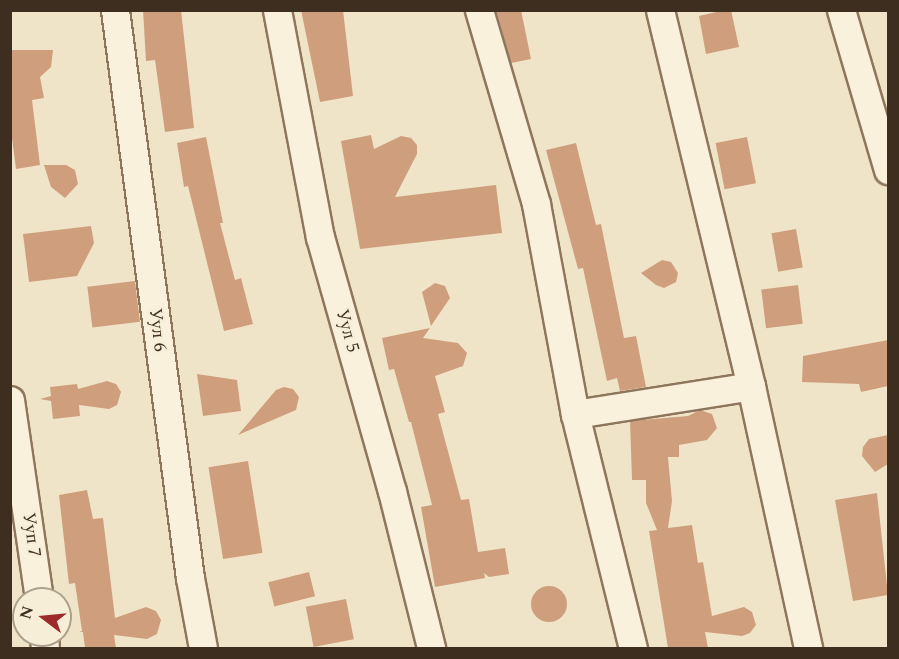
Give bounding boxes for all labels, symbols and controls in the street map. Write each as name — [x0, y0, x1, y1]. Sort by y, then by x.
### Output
street label: Уул 6 — [144, 307, 170, 353]
street label: Уул 5 — [331, 307, 363, 355]
street label: Ууп 7 — [17, 511, 45, 559]
north arrow — [12, 587, 72, 647]
text: N — [13, 603, 40, 622]

